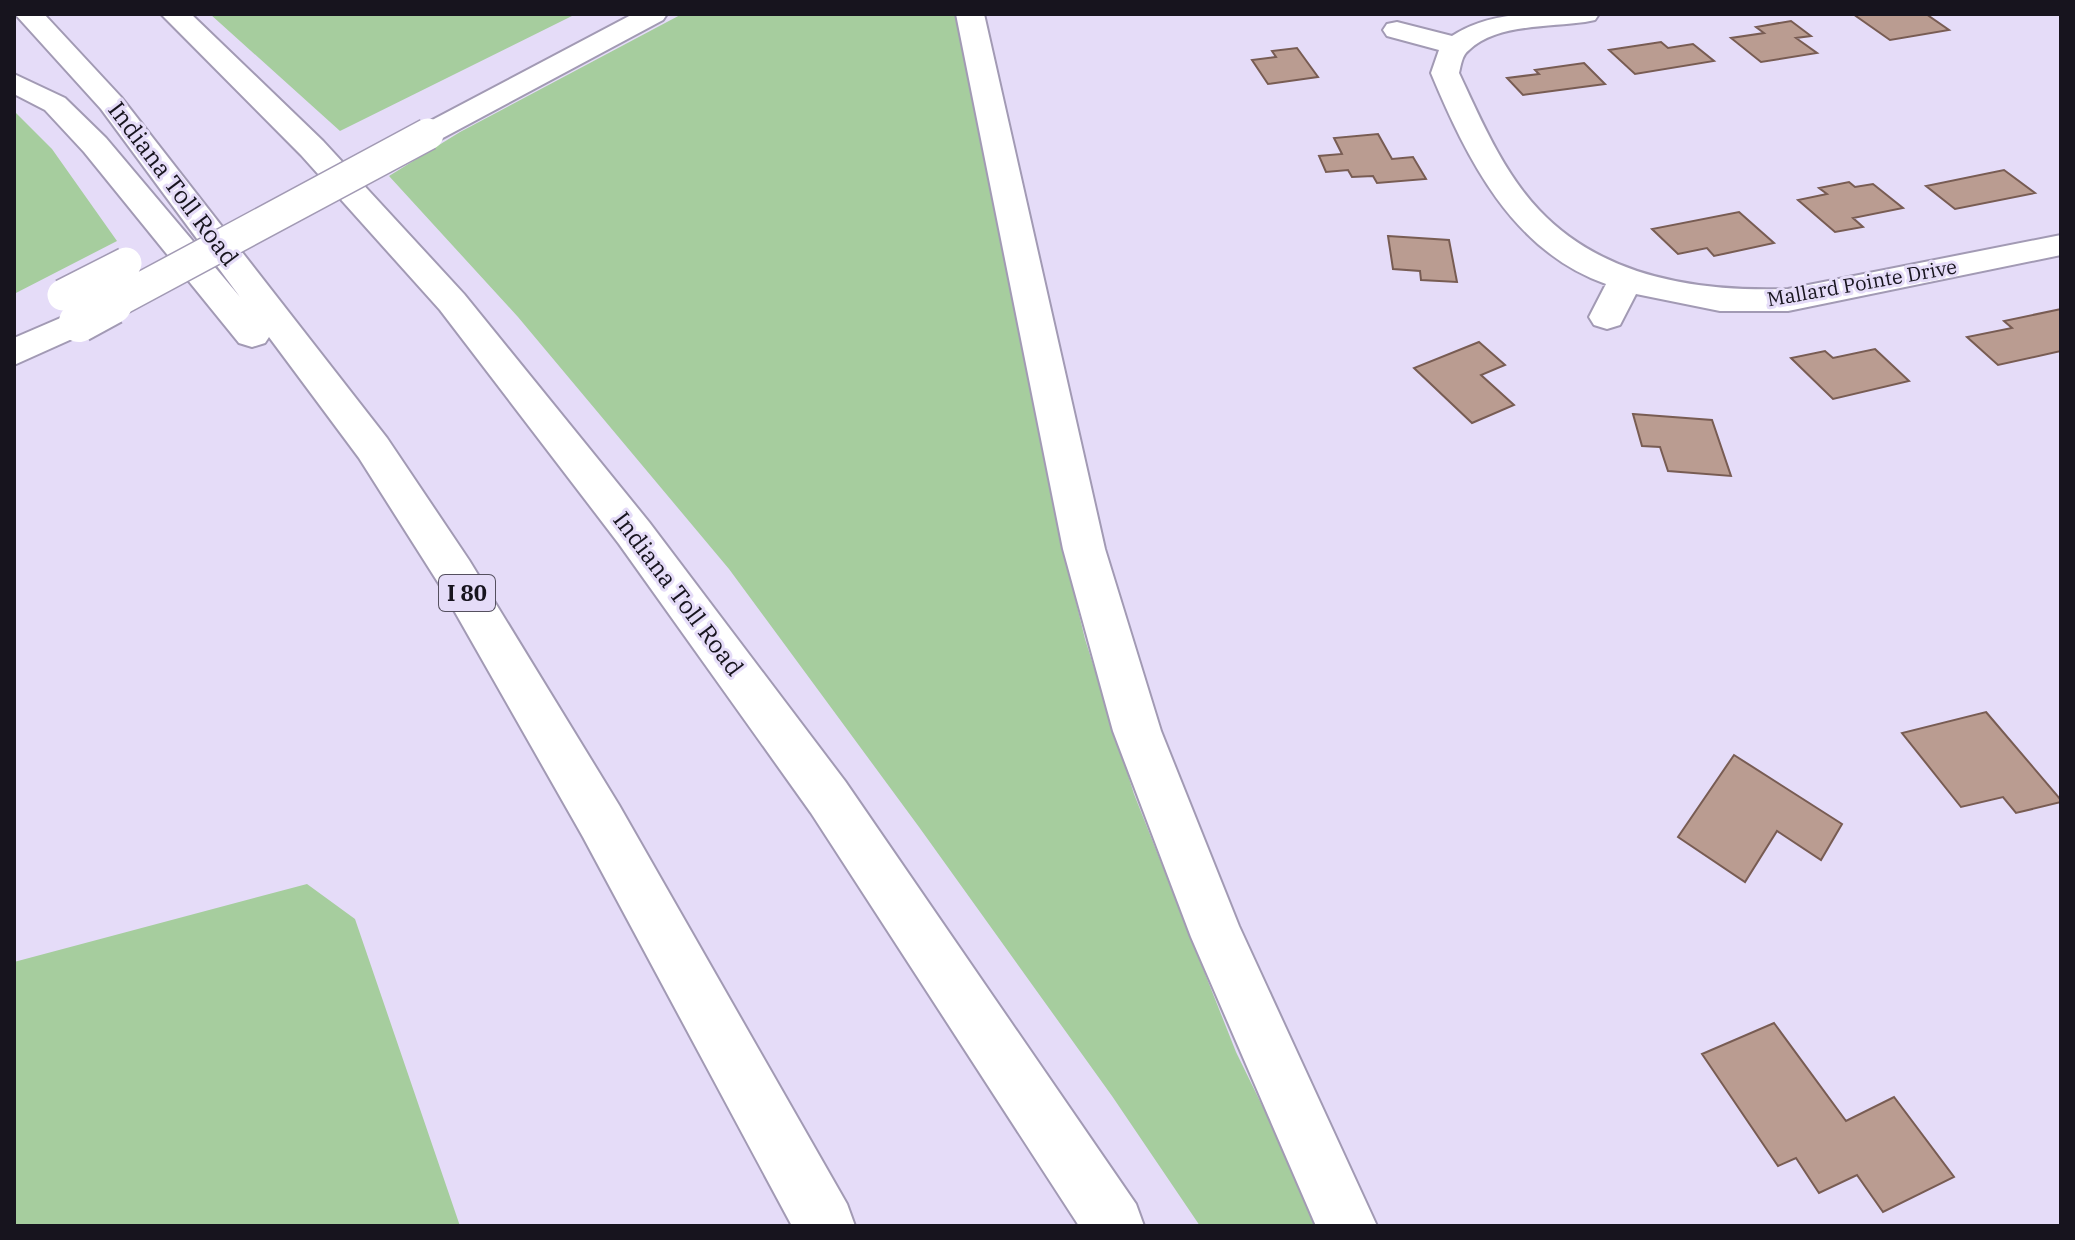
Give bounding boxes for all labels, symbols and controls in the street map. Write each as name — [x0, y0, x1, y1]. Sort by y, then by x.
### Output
street label: Indiana Toll Road — [101, 95, 246, 272]
street label: Mallard Pointe Drive — [1765, 253, 1959, 312]
street label: Indiana Toll Road — [606, 505, 751, 682]
road number: I 80 — [439, 575, 495, 611]

